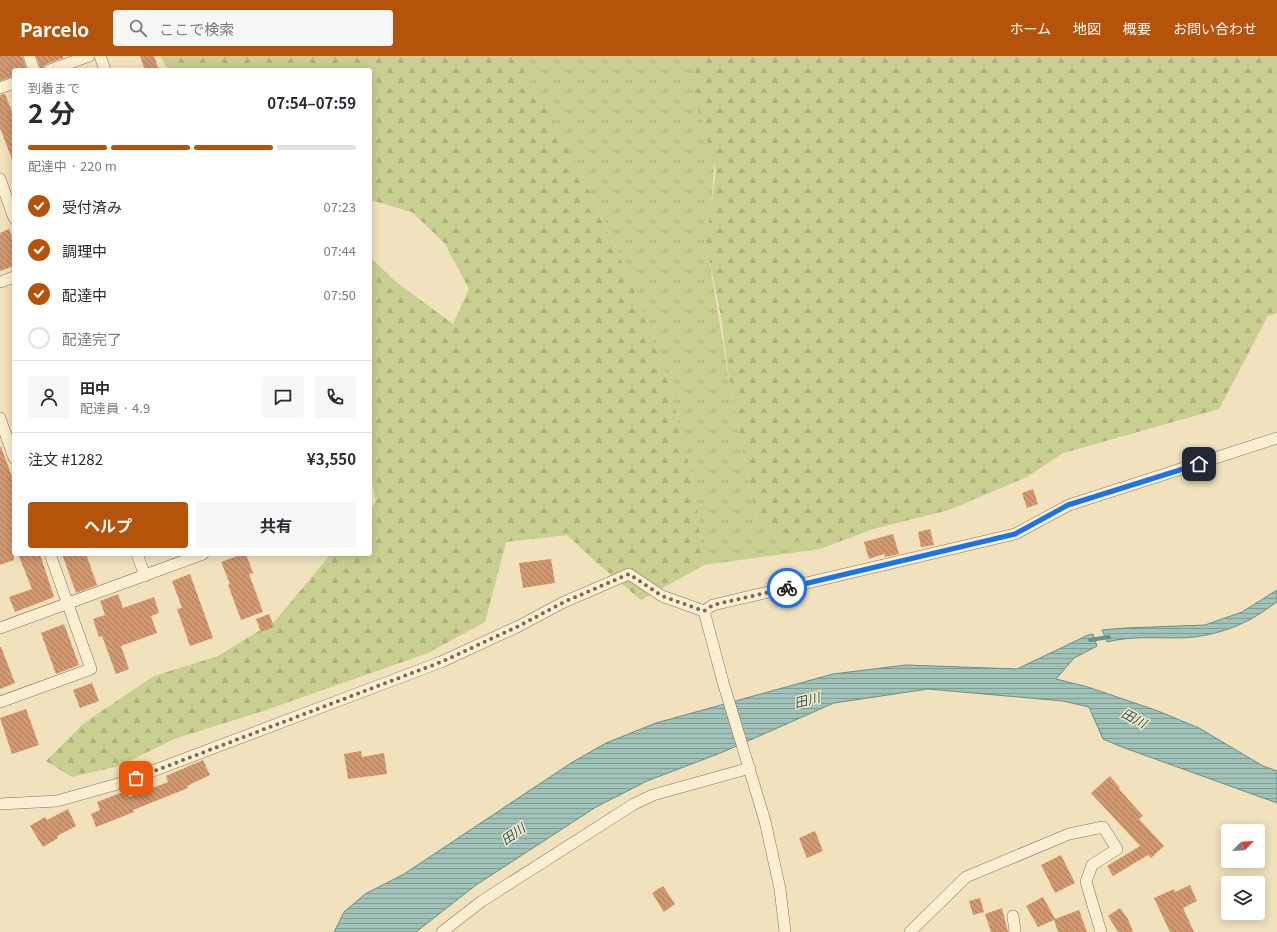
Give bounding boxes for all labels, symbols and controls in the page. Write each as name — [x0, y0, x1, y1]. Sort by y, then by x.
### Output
search box — [113, 10, 393, 46]
text: Parcelo — [20, 15, 89, 42]
icon: search — [127, 17, 149, 39]
text: ここで検索 — [159, 18, 234, 39]
text: ホーム — [1009, 18, 1051, 38]
text: 地図 — [1073, 18, 1101, 38]
text: 概要 — [1123, 18, 1151, 38]
text: お問い合わせ — [1173, 18, 1257, 38]
text: 到着まで — [28, 78, 80, 97]
text: 07:54–07:59 — [267, 92, 356, 113]
text: 2 分 — [28, 93, 75, 130]
text: 配達中 · 220 m — [28, 156, 117, 175]
icon: check — [28, 195, 50, 217]
text: 受付済み — [62, 196, 122, 217]
text: 07:23 — [324, 197, 356, 216]
icon: check — [28, 239, 50, 261]
text: 調理中 — [62, 240, 107, 261]
text: 07:44 — [324, 241, 356, 260]
icon: check — [28, 283, 50, 305]
text: 配達中 — [62, 284, 107, 305]
text: 07:50 — [324, 285, 356, 304]
text: 配達完了 — [62, 328, 122, 349]
button: person — [28, 376, 70, 418]
button: chat — [262, 376, 304, 418]
button: phone — [314, 376, 356, 418]
text: 田中 — [80, 377, 110, 398]
text: 配達員 · 4.9 — [80, 398, 150, 417]
pin — [1182, 447, 1216, 481]
text: 注文 #1282 — [28, 448, 103, 469]
text: ¥3,550 — [307, 448, 356, 469]
icon: home — [1188, 453, 1210, 475]
button: ヘルプ — [28, 502, 188, 548]
button: 共有 — [196, 502, 356, 548]
courier — [767, 568, 807, 608]
icon: bike — [776, 577, 798, 599]
water label: 田川 — [792, 687, 824, 712]
water label: 田川 — [1118, 703, 1152, 733]
pin — [119, 761, 153, 795]
icon: bag — [125, 767, 147, 789]
water label: 田川 — [497, 817, 530, 849]
north arrow — [1221, 824, 1265, 868]
map controls — [1221, 824, 1265, 920]
button: layers — [1221, 876, 1265, 920]

